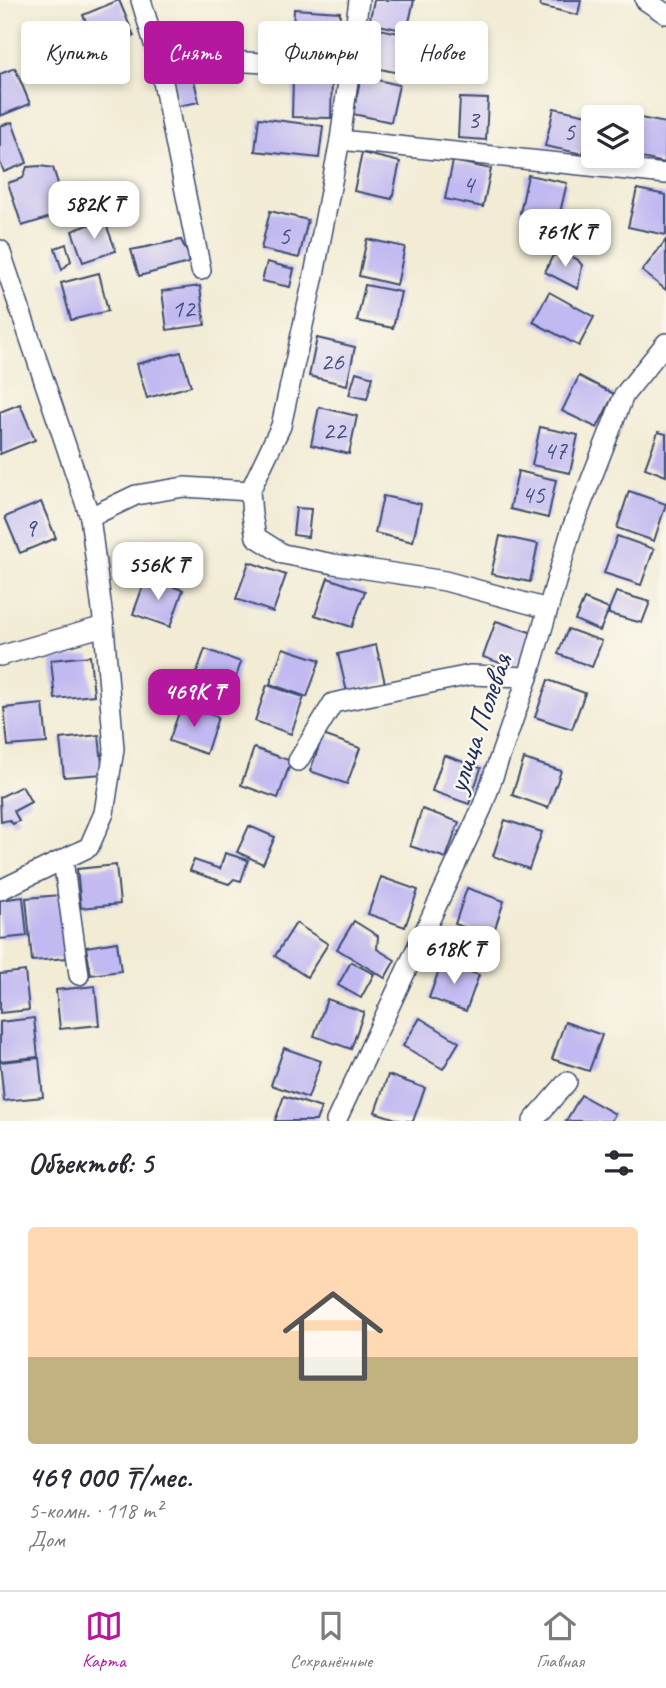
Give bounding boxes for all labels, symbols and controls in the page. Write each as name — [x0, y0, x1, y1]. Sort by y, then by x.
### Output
chip: Купить — [21, 21, 130, 84]
chip: Снять — [144, 21, 244, 84]
chip: Фильтры — [258, 21, 381, 84]
chip: Новое — [395, 21, 488, 84]
house number: 3 — [467, 103, 481, 136]
map controls — [581, 105, 644, 168]
button: layers — [581, 105, 644, 168]
house number: 5 — [563, 115, 576, 148]
house number: 4 — [462, 168, 476, 201]
pin: 582K ₸ — [37, 182, 151, 241]
text: 582K ₸ — [64, 189, 124, 218]
pin: 761K ₸ — [508, 210, 622, 269]
text: 761K ₸ — [535, 217, 595, 246]
house number: 5 — [278, 219, 291, 252]
house number: 12 — [171, 292, 197, 325]
house number: 26 — [320, 345, 345, 378]
house number: 22 — [322, 414, 348, 447]
house number: 47 — [543, 434, 568, 467]
house number: 45 — [521, 478, 546, 511]
house number: 9 — [24, 511, 38, 544]
pin: 556K ₸ — [101, 542, 215, 602]
text: 556K ₸ — [128, 550, 188, 579]
street label: улица Полевая — [437, 647, 521, 799]
pin: 469K ₸ — [137, 670, 251, 729]
text: 469K ₸ — [164, 677, 224, 706]
pin: 618K ₸ — [397, 926, 511, 986]
text: 618K ₸ — [424, 934, 484, 963]
text: Объектов: 5 — [28, 1144, 153, 1182]
icon: filters — [600, 1144, 638, 1182]
icon: home — [270, 1273, 396, 1399]
text: 469 000 ₸/мес. — [28, 1458, 192, 1496]
text: 5-комн. · 118 m² — [28, 1496, 162, 1525]
text: Дом — [28, 1525, 65, 1554]
tab: Карта — [82, 1607, 126, 1673]
tab: Сохранённые — [290, 1607, 372, 1673]
tab: Главная — [536, 1607, 584, 1673]

